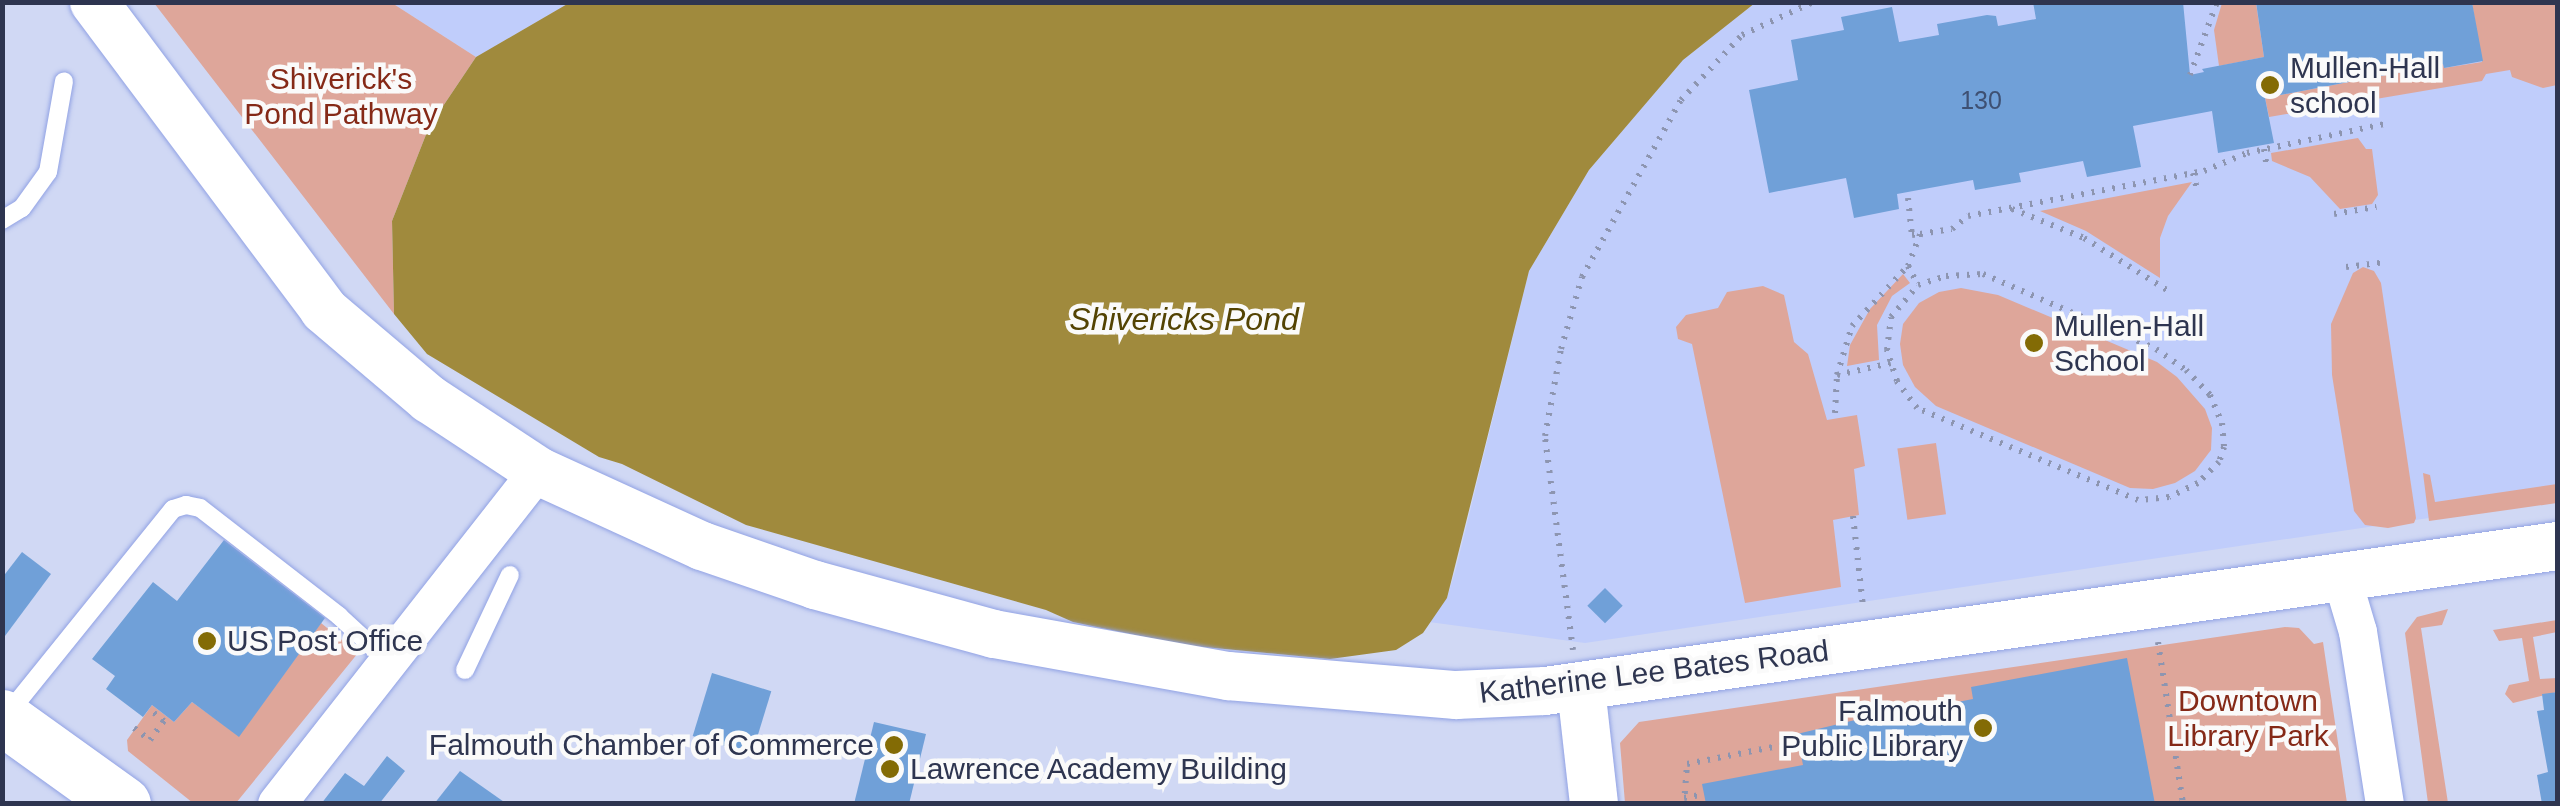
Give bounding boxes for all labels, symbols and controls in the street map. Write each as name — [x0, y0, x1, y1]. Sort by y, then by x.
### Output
place label: Mullen-Hall school — [2290, 50, 2440, 120]
park label: Shiverick's Pond Pathway — [244, 61, 438, 132]
marker: Mullen-Hall school — [2259, 74, 2281, 96]
house number: 130 — [1960, 85, 2002, 115]
water label: Shivericks Pond — [1069, 300, 1299, 338]
place label: Mullen-Hall School — [2054, 308, 2204, 378]
marker: Mullen-Hall School — [2023, 332, 2045, 354]
place label: US Post Office — [227, 623, 423, 659]
marker: US Post Office — [196, 630, 218, 652]
street label: Katherine Lee Bates Road — [1477, 633, 1831, 711]
park label: Downtown Library Park — [2167, 683, 2329, 754]
place label: Falmouth Public Library — [1781, 693, 1963, 764]
marker: Falmouth Public Library — [1972, 717, 1994, 739]
place label: Falmouth Chamber of Commerce — [429, 727, 874, 763]
marker: Falmouth Chamber of Commerce — [883, 734, 905, 756]
place label: Lawrence Academy Building — [910, 751, 1289, 787]
marker: Lawrence Academy Building — [879, 758, 901, 780]

